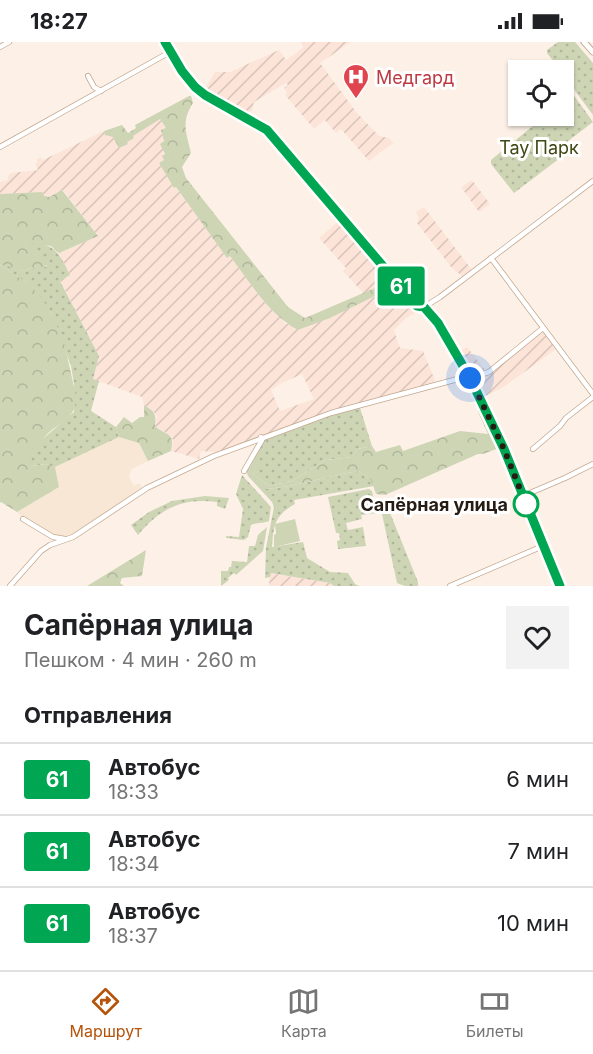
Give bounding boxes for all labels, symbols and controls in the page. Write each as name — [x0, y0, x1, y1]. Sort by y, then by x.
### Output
text: 18:27 — [30, 8, 88, 34]
map controls — [508, 60, 574, 126]
button: locate — [508, 60, 574, 126]
hospital icon: Медгард — [341, 62, 371, 100]
place label: Медгард — [376, 67, 454, 88]
park label: Тау Парк — [499, 137, 579, 158]
line badge: 61 — [374, 266, 428, 306]
text: 61 — [390, 274, 412, 299]
your location — [455, 363, 485, 393]
marker: Сапёрная улица — [513, 491, 539, 517]
place label: Сапёрная улица — [360, 494, 508, 515]
button: heart — [506, 606, 569, 669]
text: Сапёрная улица — [24, 608, 254, 642]
text: Пешком · 4 мин · 260 m — [24, 648, 257, 672]
text: Отправления — [24, 702, 172, 728]
text: Автобус — [108, 754, 201, 780]
text: 6 мин — [506, 766, 569, 792]
text: 61 — [46, 767, 68, 792]
text: 18:33 — [108, 780, 159, 804]
text: Автобус — [108, 826, 201, 852]
text: 7 мин — [507, 838, 569, 864]
text: 61 — [46, 839, 68, 864]
text: 18:34 — [108, 852, 160, 876]
text: Автобус — [108, 898, 201, 924]
text: 10 мин — [497, 910, 569, 936]
text: 61 — [46, 911, 68, 936]
text: 18:37 — [108, 924, 158, 948]
tab: Маршрут — [69, 985, 142, 1041]
tab: Карта — [281, 985, 327, 1041]
tab: Билеты — [466, 985, 524, 1041]

